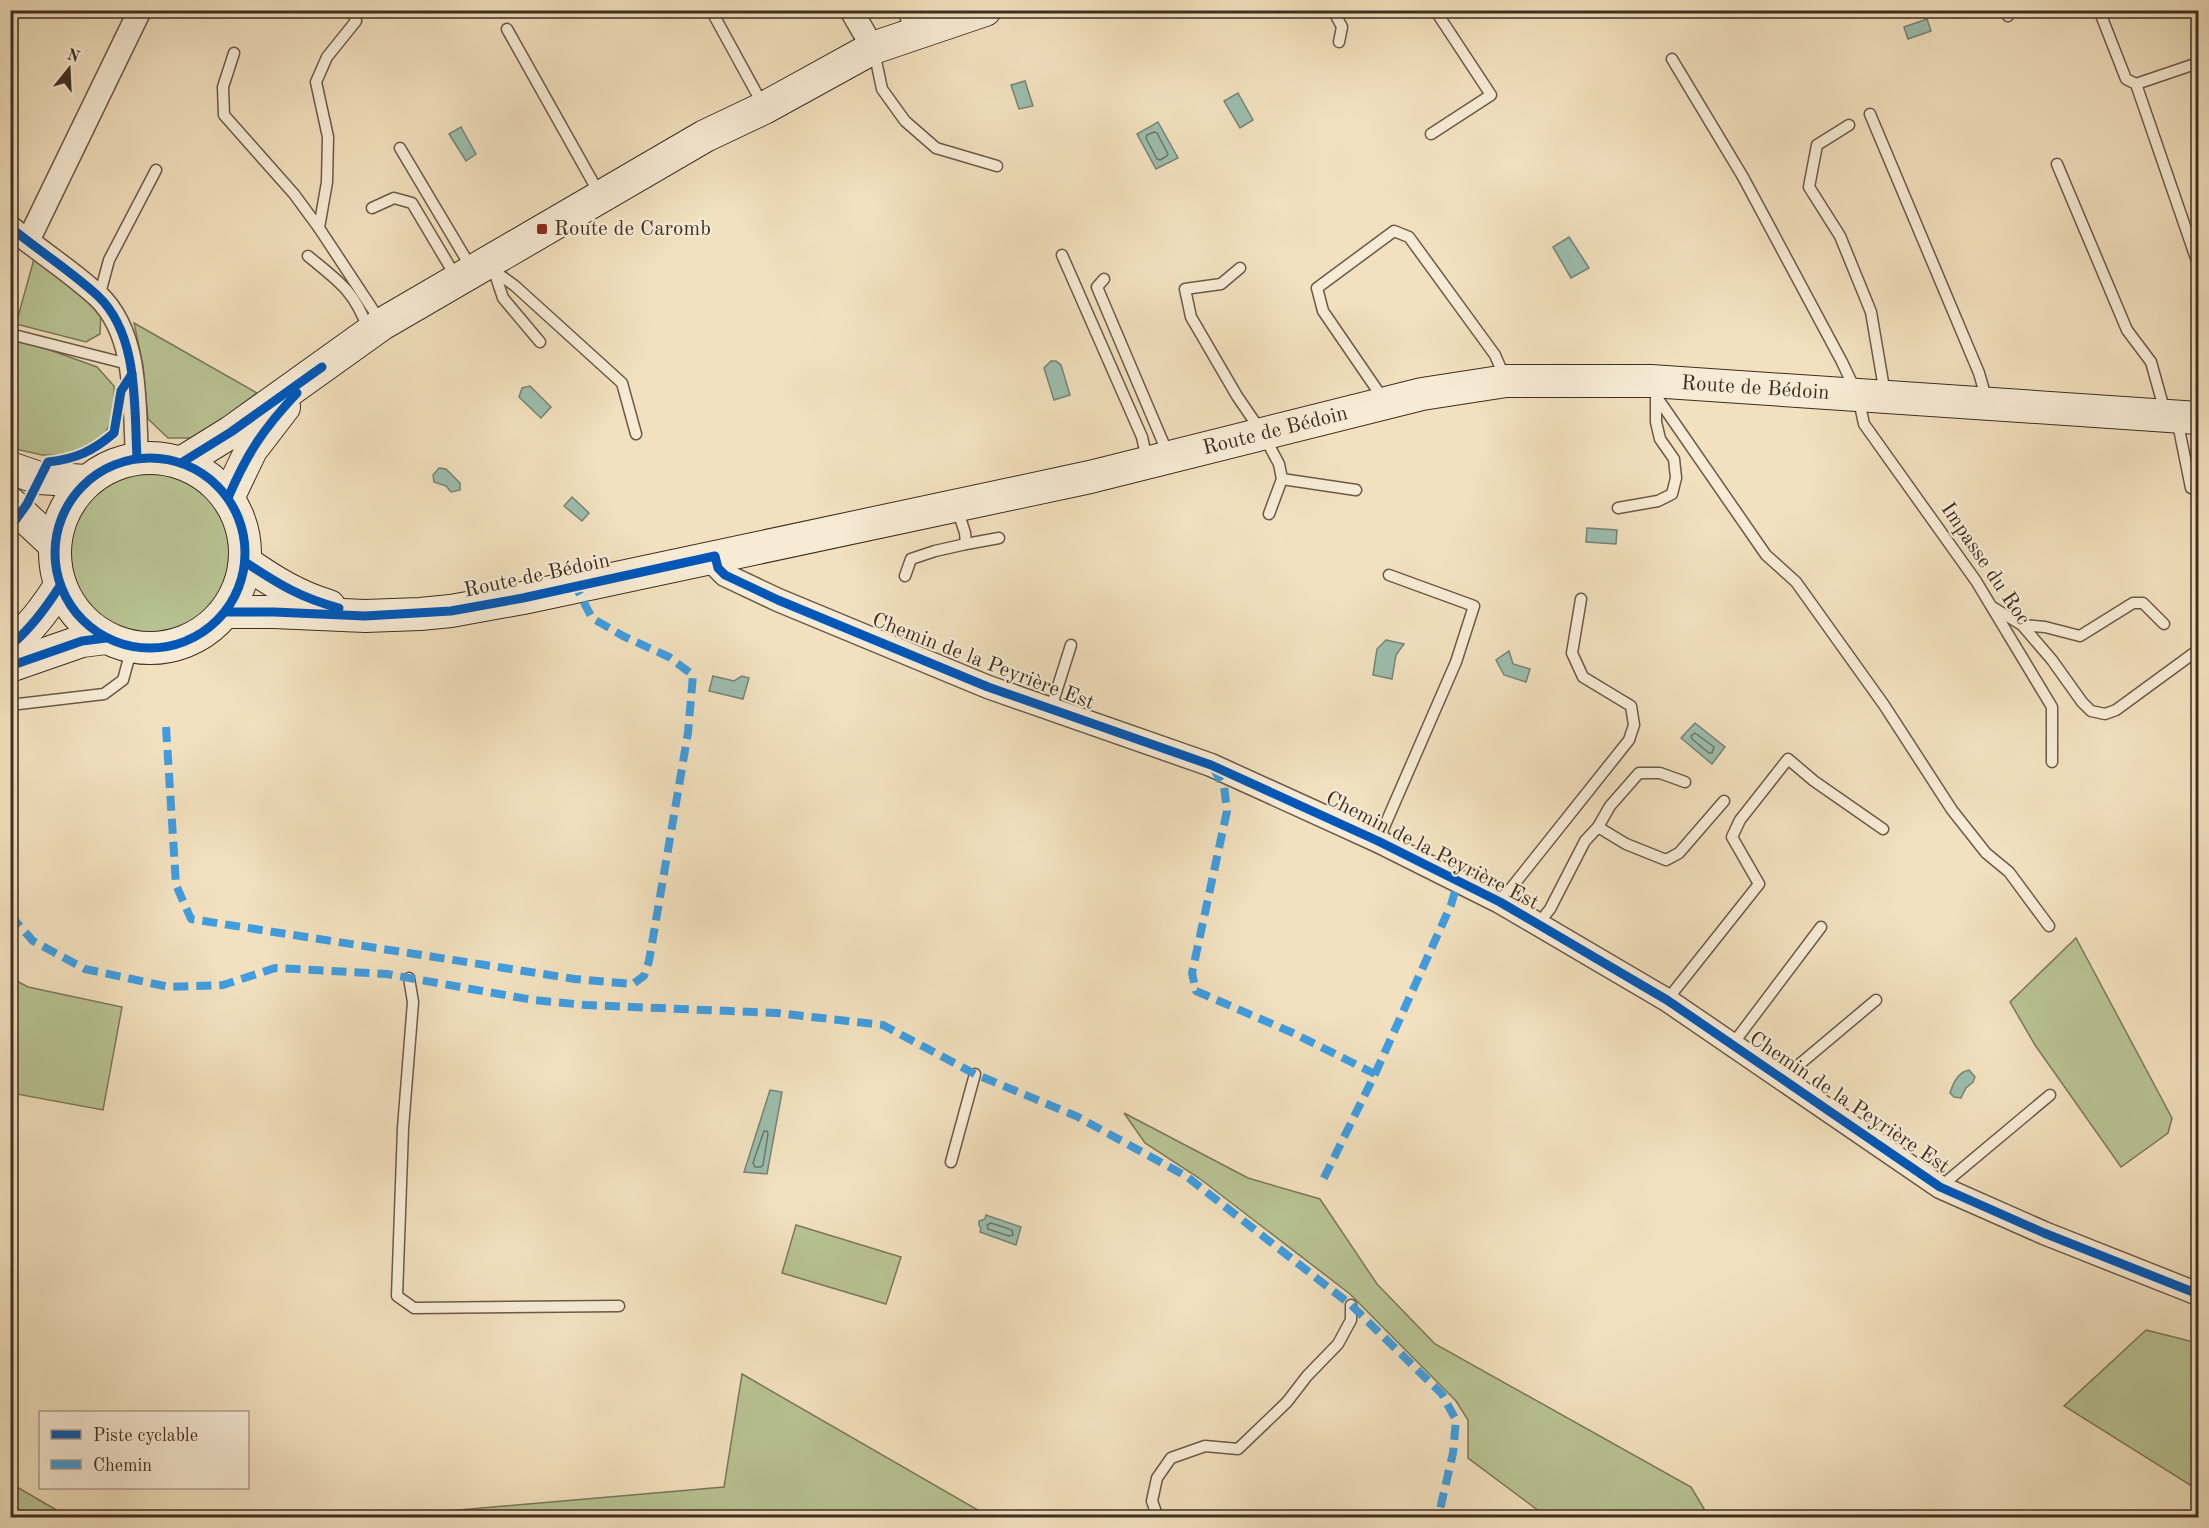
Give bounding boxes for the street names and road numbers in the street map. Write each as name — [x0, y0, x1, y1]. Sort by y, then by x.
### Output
street label: Route de Bédoin — [1680, 373, 1830, 404]
street label: Route de Bédoin — [1200, 403, 1350, 459]
street label: Impasse du Roc — [1936, 499, 2034, 629]
street label: Route de Bédoin — [462, 550, 612, 602]
street label: Chemin de la Peyrière Est — [869, 610, 1097, 714]
street label: Chemin de la Peyrière Est — [1322, 788, 1542, 914]
street label: Chemin de la Peyrière Est — [1745, 1028, 1953, 1178]

